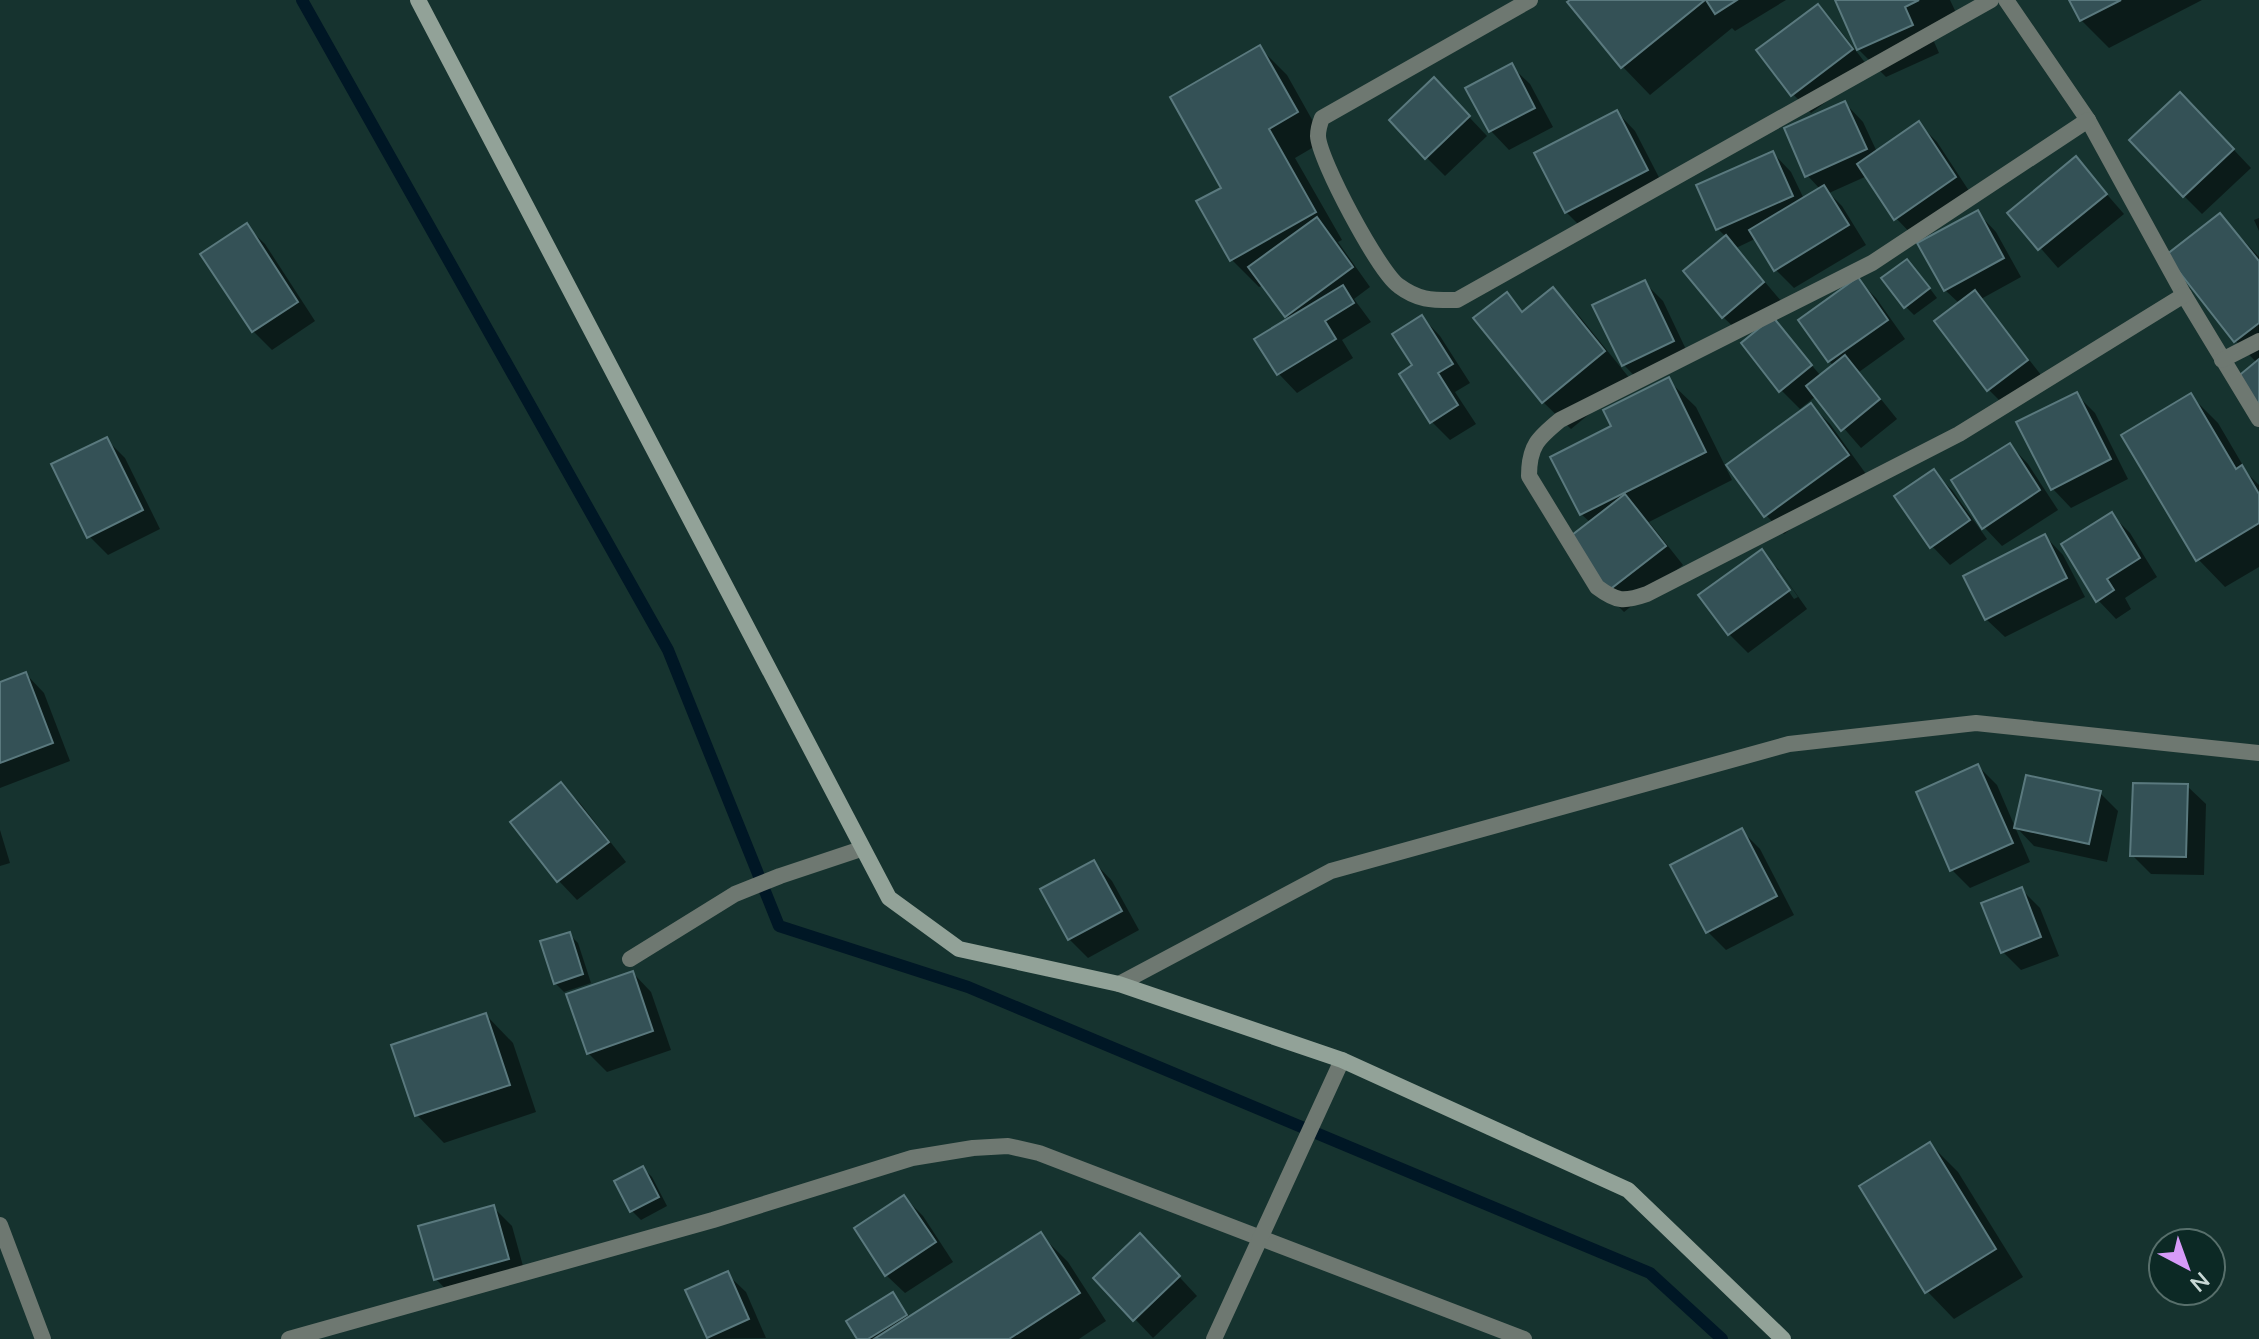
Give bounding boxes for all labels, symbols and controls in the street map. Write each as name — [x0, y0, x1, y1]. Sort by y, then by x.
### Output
north arrow — [2147, 1227, 2227, 1307]
text: N — [2183, 1265, 2216, 1298]

